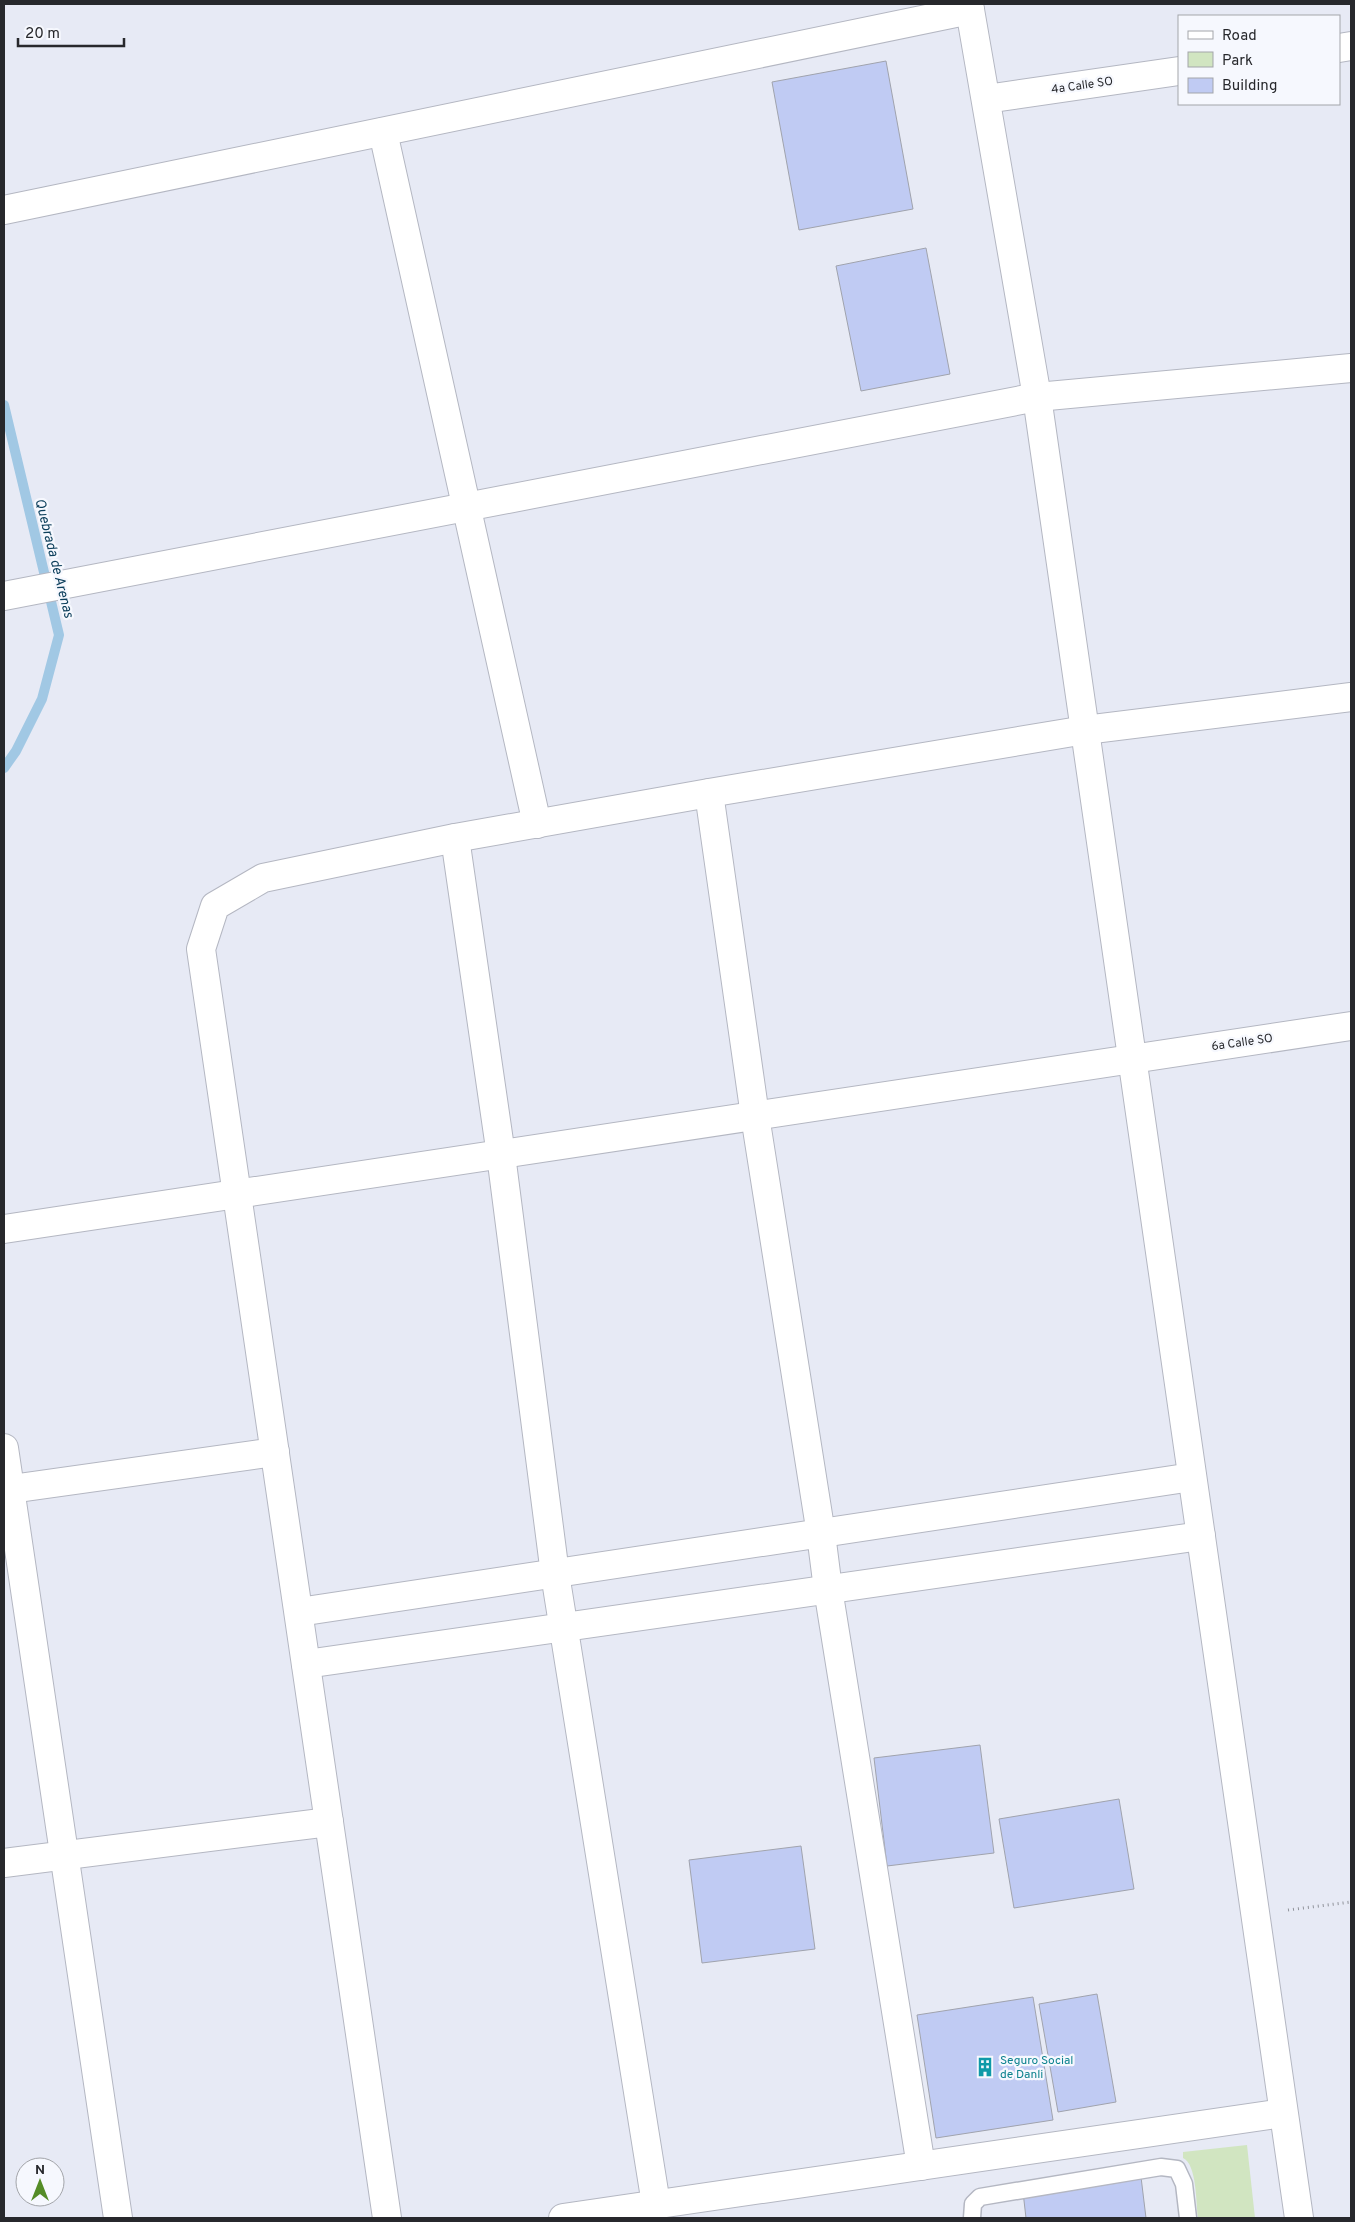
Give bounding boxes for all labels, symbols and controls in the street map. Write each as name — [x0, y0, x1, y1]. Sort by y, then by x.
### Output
scale bar — [18, 15, 124, 47]
legend — [1178, 15, 1340, 105]
text: 20 m — [25, 25, 60, 44]
text: Road — [1222, 27, 1257, 46]
text: Park — [1222, 52, 1253, 71]
street label: 4a Calle SO — [1050, 74, 1114, 98]
text: Building — [1222, 77, 1277, 96]
water label: Quebrada de Arenas — [31, 497, 77, 620]
street label: 6a Calle SO — [1210, 1031, 1274, 1055]
place label: Seguro Social de Danli — [1000, 2053, 1074, 2083]
building icon: Seguro Social de Danli — [974, 2056, 996, 2078]
north arrow — [15, 2157, 65, 2207]
text: N — [35, 2162, 45, 2179]

